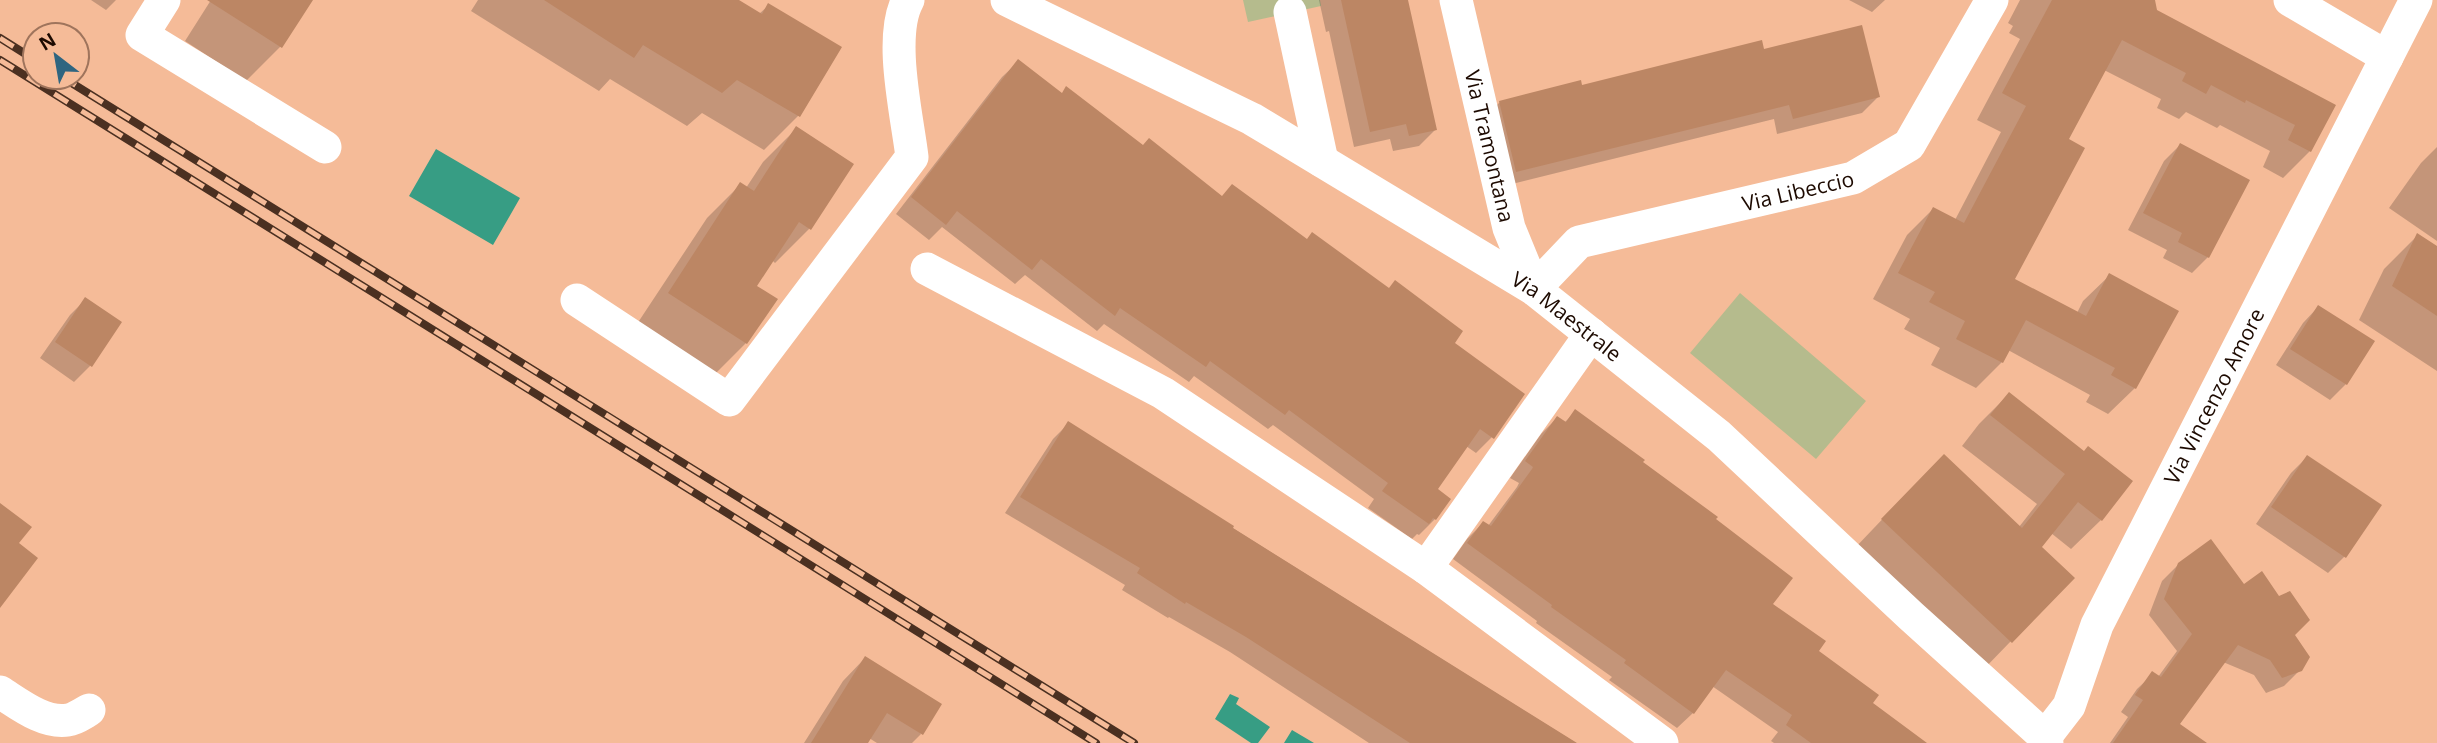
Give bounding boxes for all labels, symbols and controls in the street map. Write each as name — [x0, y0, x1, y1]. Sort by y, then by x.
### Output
north arrow — [21, 21, 91, 91]
text: N — [34, 26, 61, 57]
street label: Via Tramontana — [1459, 67, 1521, 225]
street label: Via Libeccio — [1739, 164, 1857, 217]
street label: Via Maestrale — [1506, 265, 1628, 367]
street label: Via Vincenzo Amore — [2157, 303, 2270, 489]

